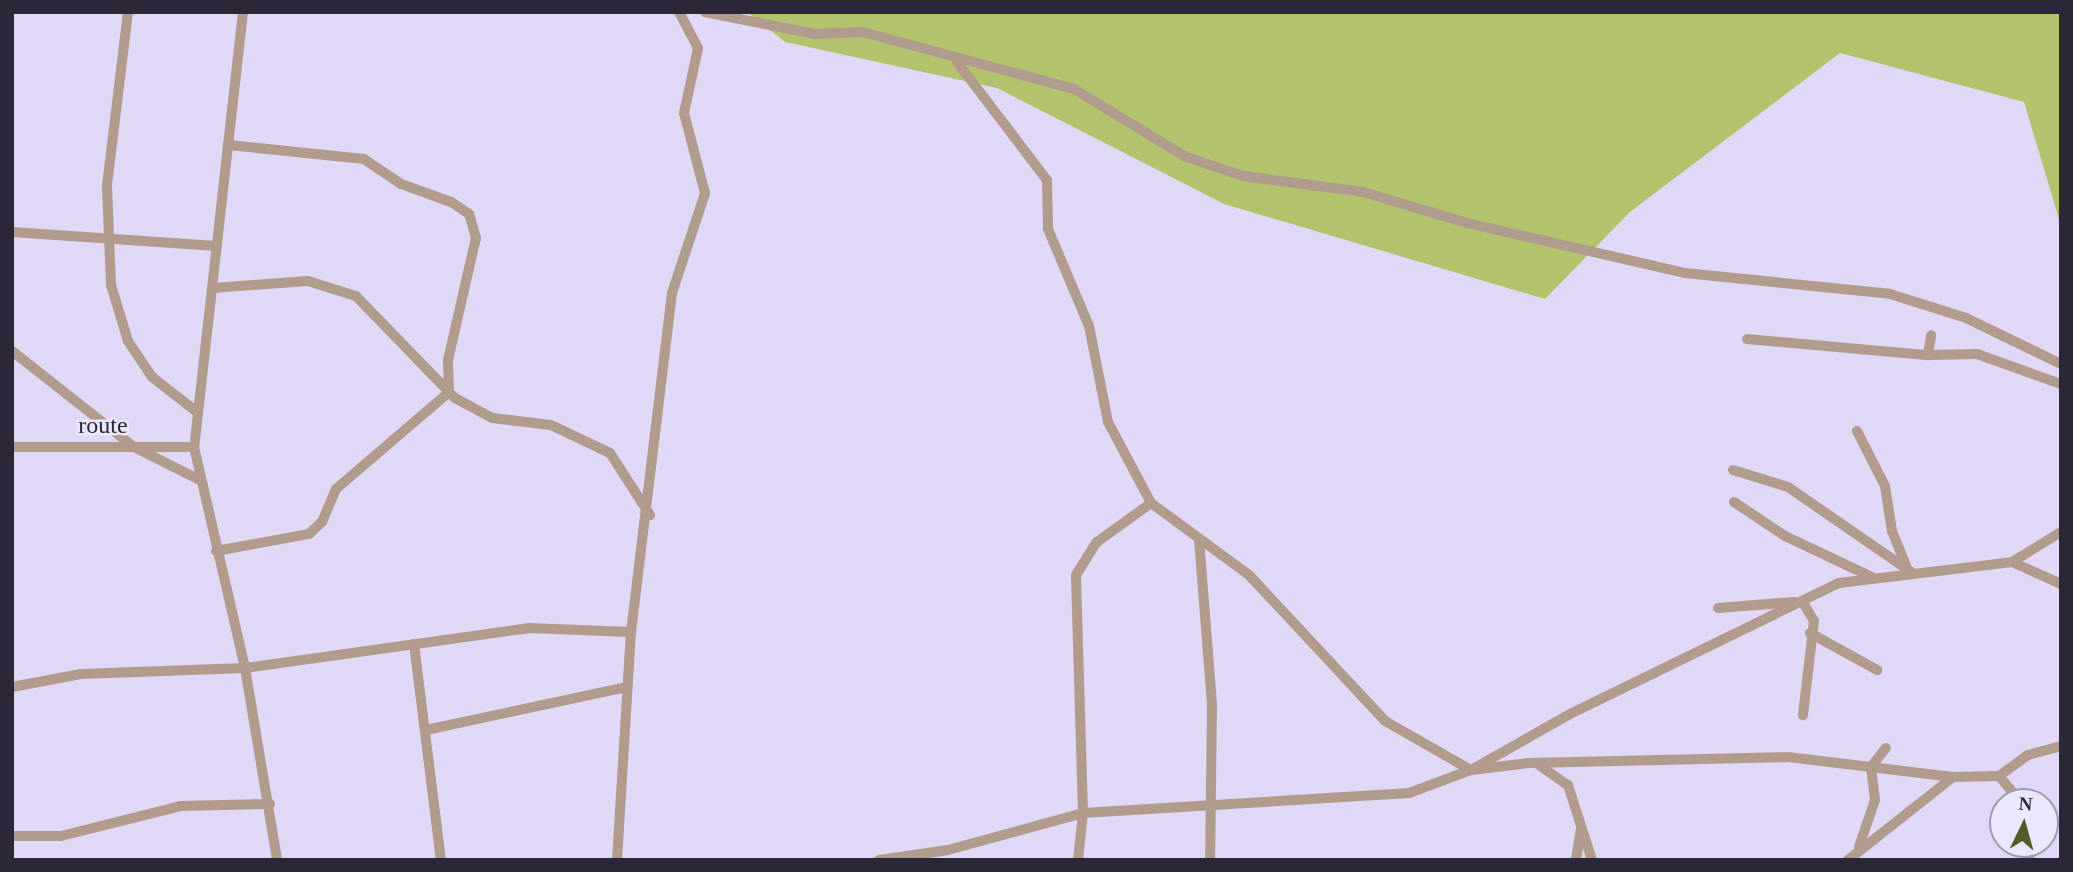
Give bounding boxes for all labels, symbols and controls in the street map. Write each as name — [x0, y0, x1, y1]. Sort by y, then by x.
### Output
street label: route — [78, 412, 128, 440]
north arrow — [1989, 788, 2059, 858]
text: N — [2018, 793, 2033, 815]

